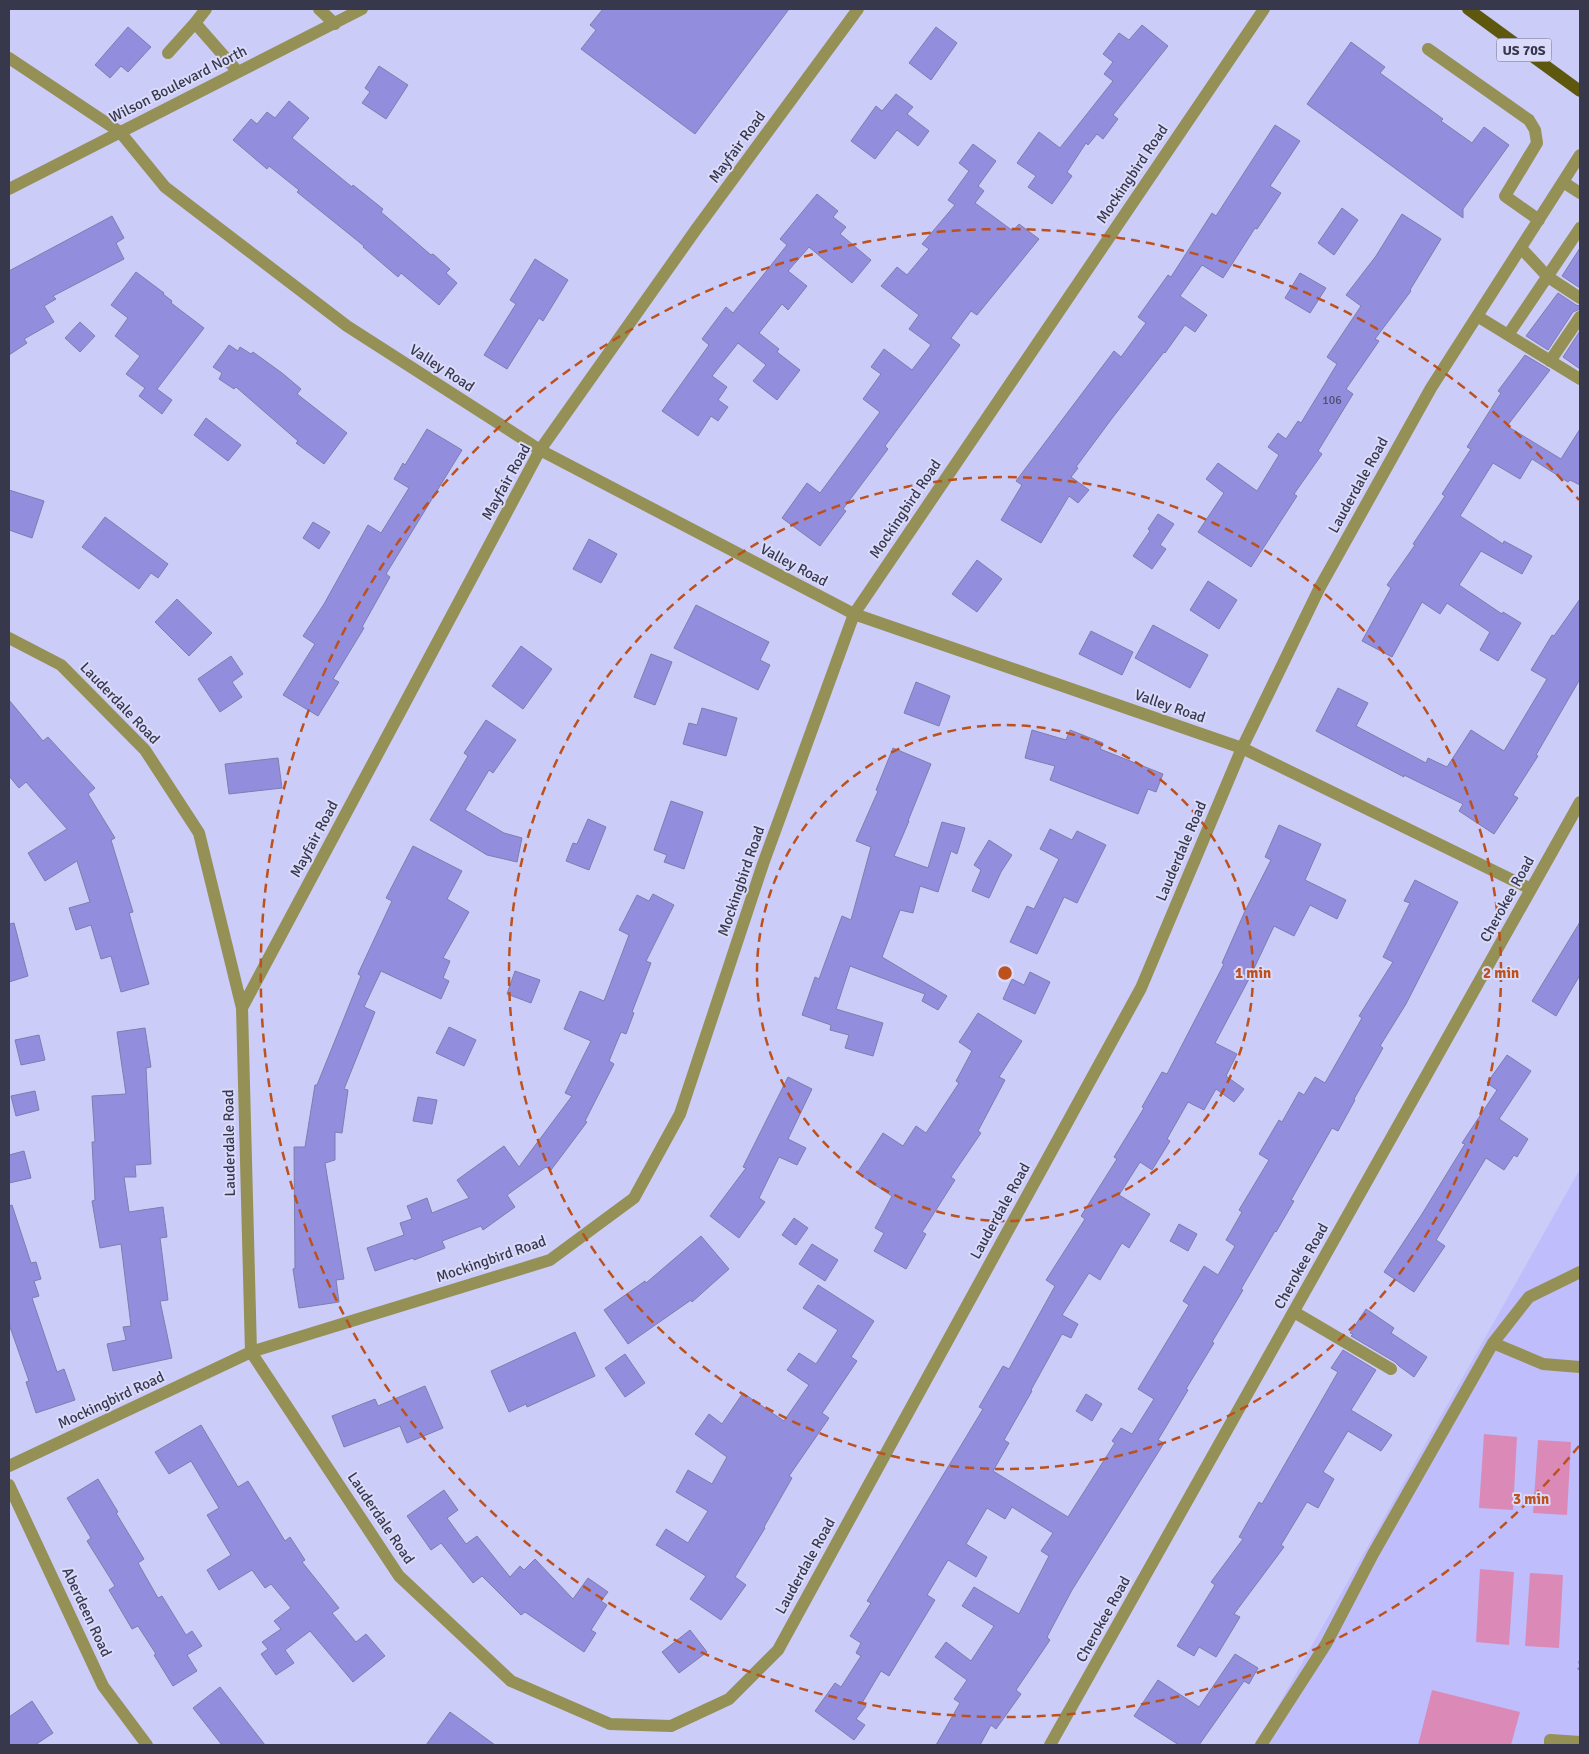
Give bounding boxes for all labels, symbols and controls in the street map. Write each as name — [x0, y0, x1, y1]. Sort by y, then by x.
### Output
road number: US 70S — [1496, 38, 1552, 62]
street label: Wilson Boulevard North — [106, 41, 250, 127]
street label: Mayfair Road — [705, 108, 769, 186]
street label: Mockingbird Road — [1092, 121, 1172, 227]
street label: Valley Road — [406, 340, 478, 396]
house number: 106 — [1322, 393, 1342, 408]
street label: Lauderdale Road — [1324, 434, 1392, 536]
street label: Mayfair Road — [478, 441, 534, 523]
street label: Mockingbird Road — [865, 456, 945, 562]
street label: Valley Road — [757, 540, 831, 590]
street label: Lauderdale Road — [76, 658, 164, 748]
street label: Valley Road — [1132, 685, 1208, 727]
street label: Mayfair Road — [286, 797, 342, 880]
street label: Lauderdale Road — [1152, 798, 1210, 904]
street label: Mockingbird Road — [714, 824, 768, 938]
street label: Cherokee Road — [1476, 853, 1538, 945]
centre of rings — [996, 964, 1014, 982]
text: 1 min — [1235, 964, 1271, 982]
text: 2 min — [1483, 964, 1519, 982]
street label: Lauderdale Road — [219, 1089, 239, 1197]
street label: Lauderdale Road — [966, 1160, 1034, 1262]
street label: Cherokee Road — [1270, 1220, 1332, 1312]
street label: Mockingbird Road — [434, 1232, 548, 1286]
street label: Mockingbird Road — [55, 1367, 167, 1433]
street label: Lauderdale Road — [344, 1469, 418, 1567]
text: 3 min — [1513, 1490, 1549, 1508]
street label: Lauderdale Road — [771, 1515, 839, 1617]
street label: Aberdeen Road — [58, 1564, 116, 1660]
street label: Cherokee Road — [1072, 1573, 1134, 1665]

